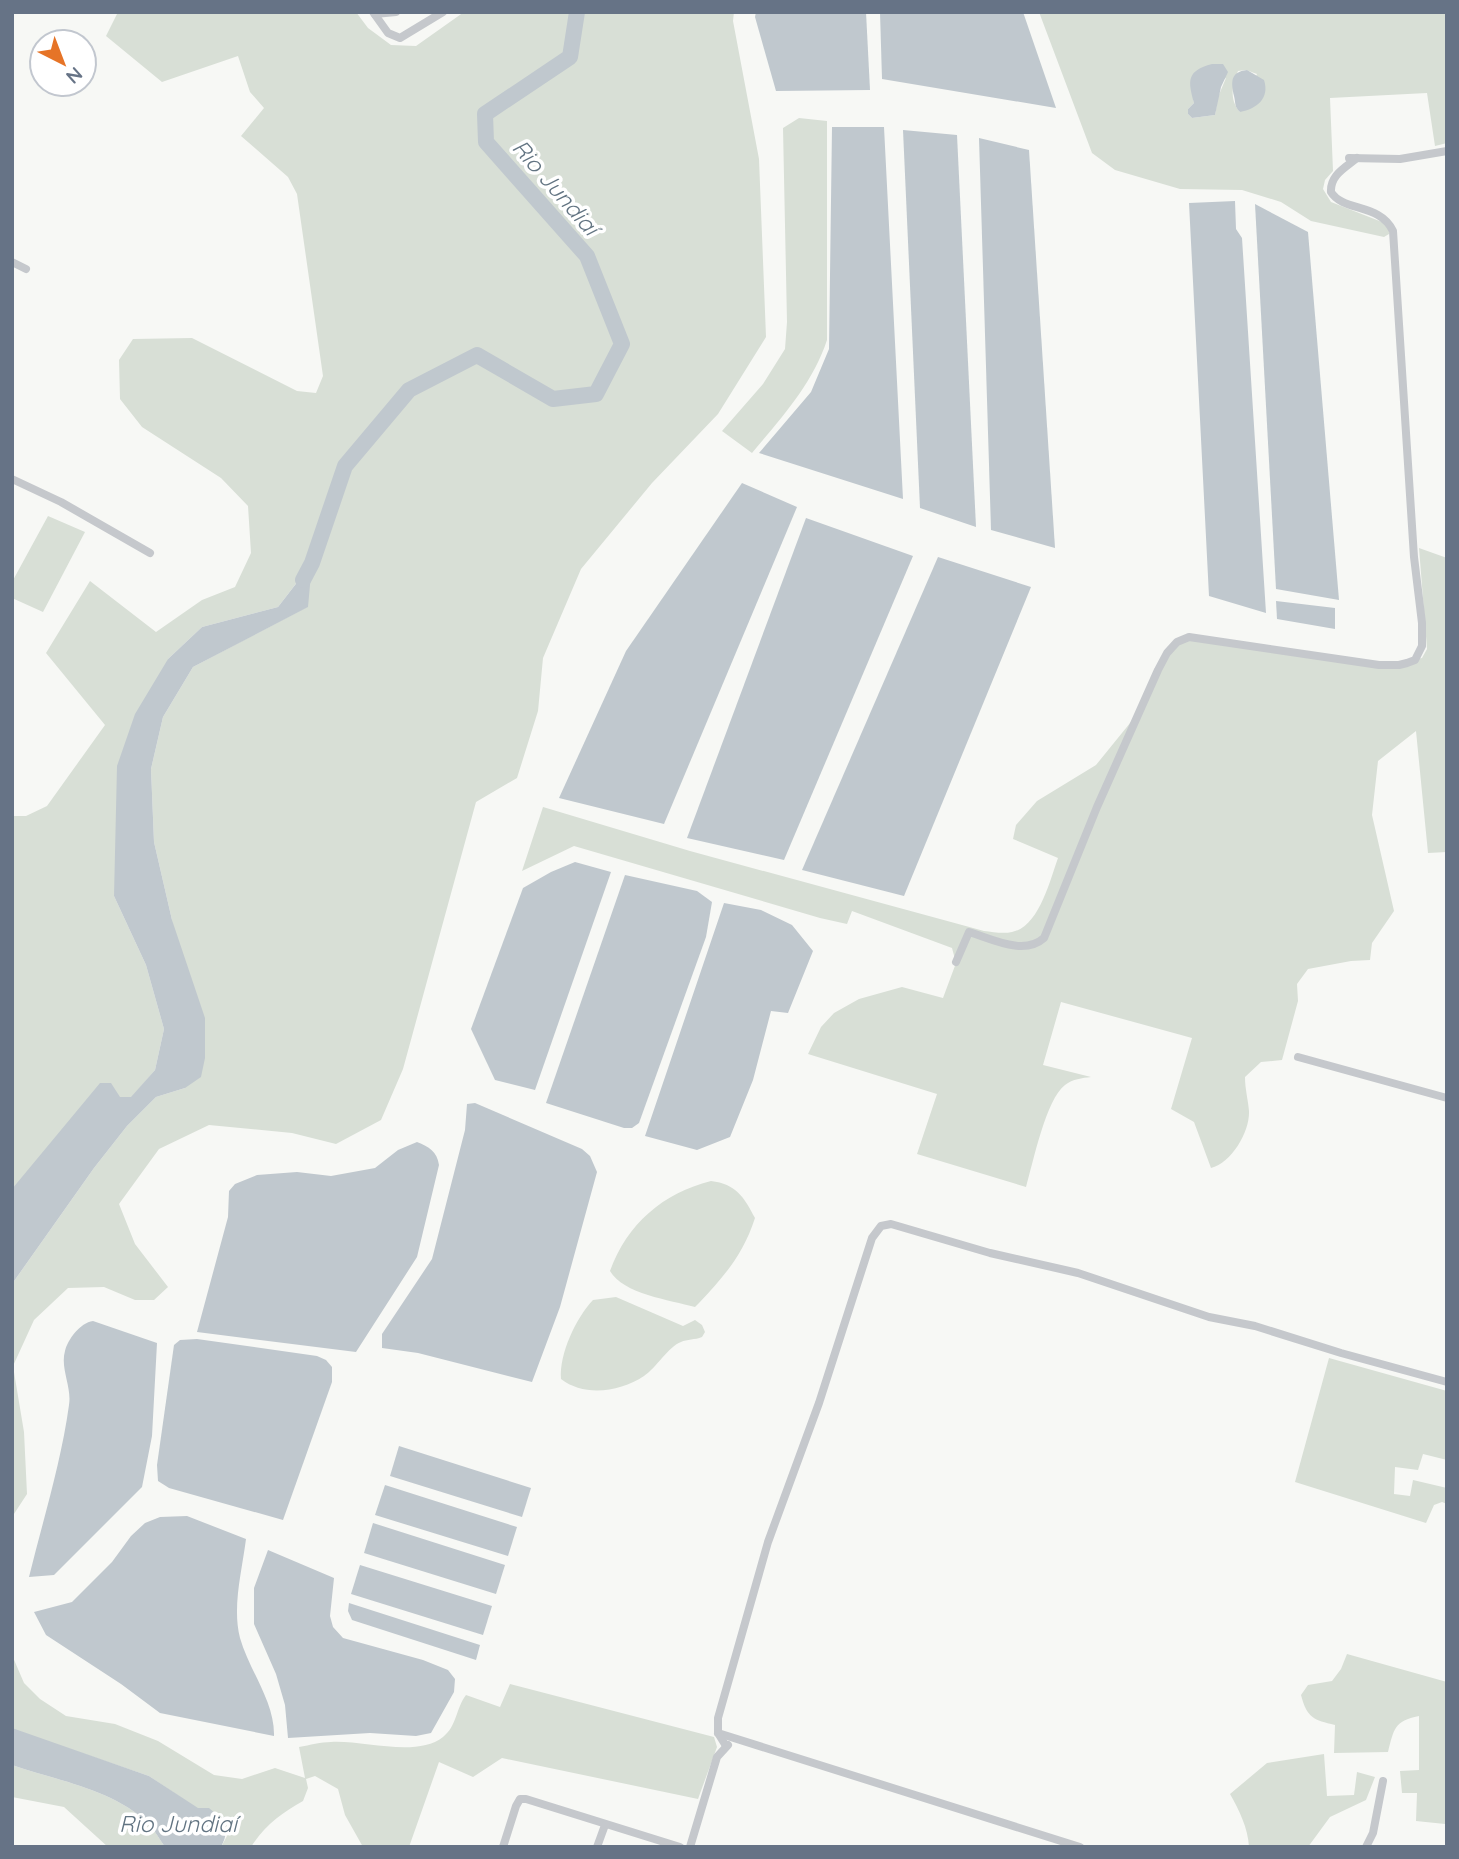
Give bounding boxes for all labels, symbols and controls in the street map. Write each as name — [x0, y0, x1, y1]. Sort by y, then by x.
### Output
north arrow — [28, 28, 98, 98]
text: N — [61, 62, 88, 89]
water label: Rio Jundiaí — [506, 133, 608, 244]
water label: Rio Jundiaí — [119, 1809, 241, 1838]

